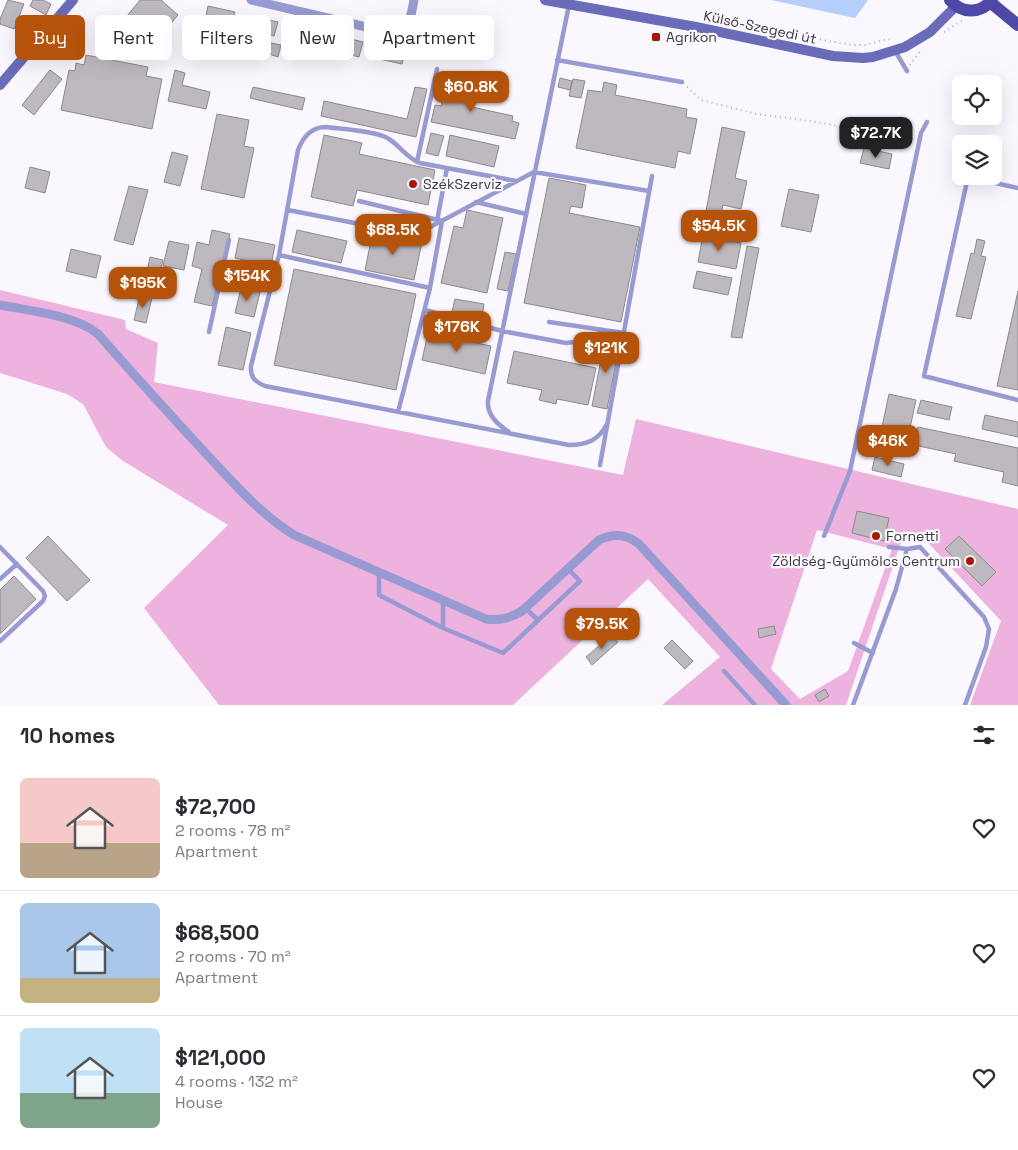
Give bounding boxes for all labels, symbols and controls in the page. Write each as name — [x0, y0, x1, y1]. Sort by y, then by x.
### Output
street label: Külső-Szegedi út — [702, 6, 818, 48]
chip: Buy — [15, 15, 85, 60]
chip: Rent — [95, 15, 172, 60]
chip: Filters — [182, 15, 271, 60]
chip: New — [281, 15, 354, 60]
chip: Apartment — [364, 15, 494, 60]
place label: Agrikon — [666, 28, 717, 46]
marker: Agrikon — [650, 31, 662, 43]
pin: $60.8K — [430, 70, 512, 113]
map controls — [952, 75, 1002, 185]
button: locate — [952, 75, 1002, 125]
text: $60.8K — [444, 76, 498, 97]
pin: $72.7K — [835, 116, 917, 159]
text: $72.7K — [850, 122, 902, 143]
button: layers — [952, 135, 1002, 185]
place label: SzékSzerviz — [423, 175, 502, 193]
marker: SzékSzerviz — [407, 178, 419, 190]
pin: $54.5K — [678, 210, 760, 252]
pin: $68.5K — [352, 214, 434, 256]
text: $54.5K — [692, 215, 746, 236]
text: $68.5K — [366, 219, 420, 240]
pin: $154K — [212, 260, 282, 302]
text: $154K — [224, 265, 270, 286]
pin: $195K — [108, 266, 178, 309]
text: $195K — [120, 272, 166, 293]
pin: $176K — [422, 310, 492, 353]
text: $176K — [434, 316, 480, 337]
pin: $121K — [571, 332, 641, 374]
text: $121K — [584, 337, 628, 358]
pin: $46K — [858, 424, 918, 467]
text: $46K — [868, 430, 908, 451]
place label: Fornetti — [886, 527, 939, 545]
marker: Fornetti — [870, 530, 882, 542]
place label: Zöldség-Gyümölcs Centrum — [772, 552, 960, 570]
marker: Zöldség-Gyümölcs Centrum — [964, 555, 976, 567]
pin: $79.5K — [561, 608, 643, 650]
text: $79.5K — [576, 613, 628, 634]
icon: filters — [970, 721, 998, 749]
text: 10 homes — [20, 722, 115, 749]
text: $72,700 — [175, 793, 256, 820]
icon: home — [60, 798, 120, 858]
icon: heart — [970, 814, 998, 842]
text: 2 rooms · 78 m² — [175, 820, 290, 841]
text: Apartment — [175, 841, 258, 862]
text: $68,500 — [175, 919, 259, 946]
icon: home — [60, 923, 120, 983]
icon: heart — [970, 939, 998, 967]
text: 2 rooms · 70 m² — [175, 946, 291, 967]
text: Apartment — [175, 967, 258, 988]
text: $121,000 — [175, 1044, 266, 1071]
icon: home — [60, 1048, 120, 1108]
icon: heart — [970, 1064, 998, 1092]
text: 4 rooms · 132 m² — [175, 1071, 298, 1092]
text: House — [175, 1092, 223, 1113]

